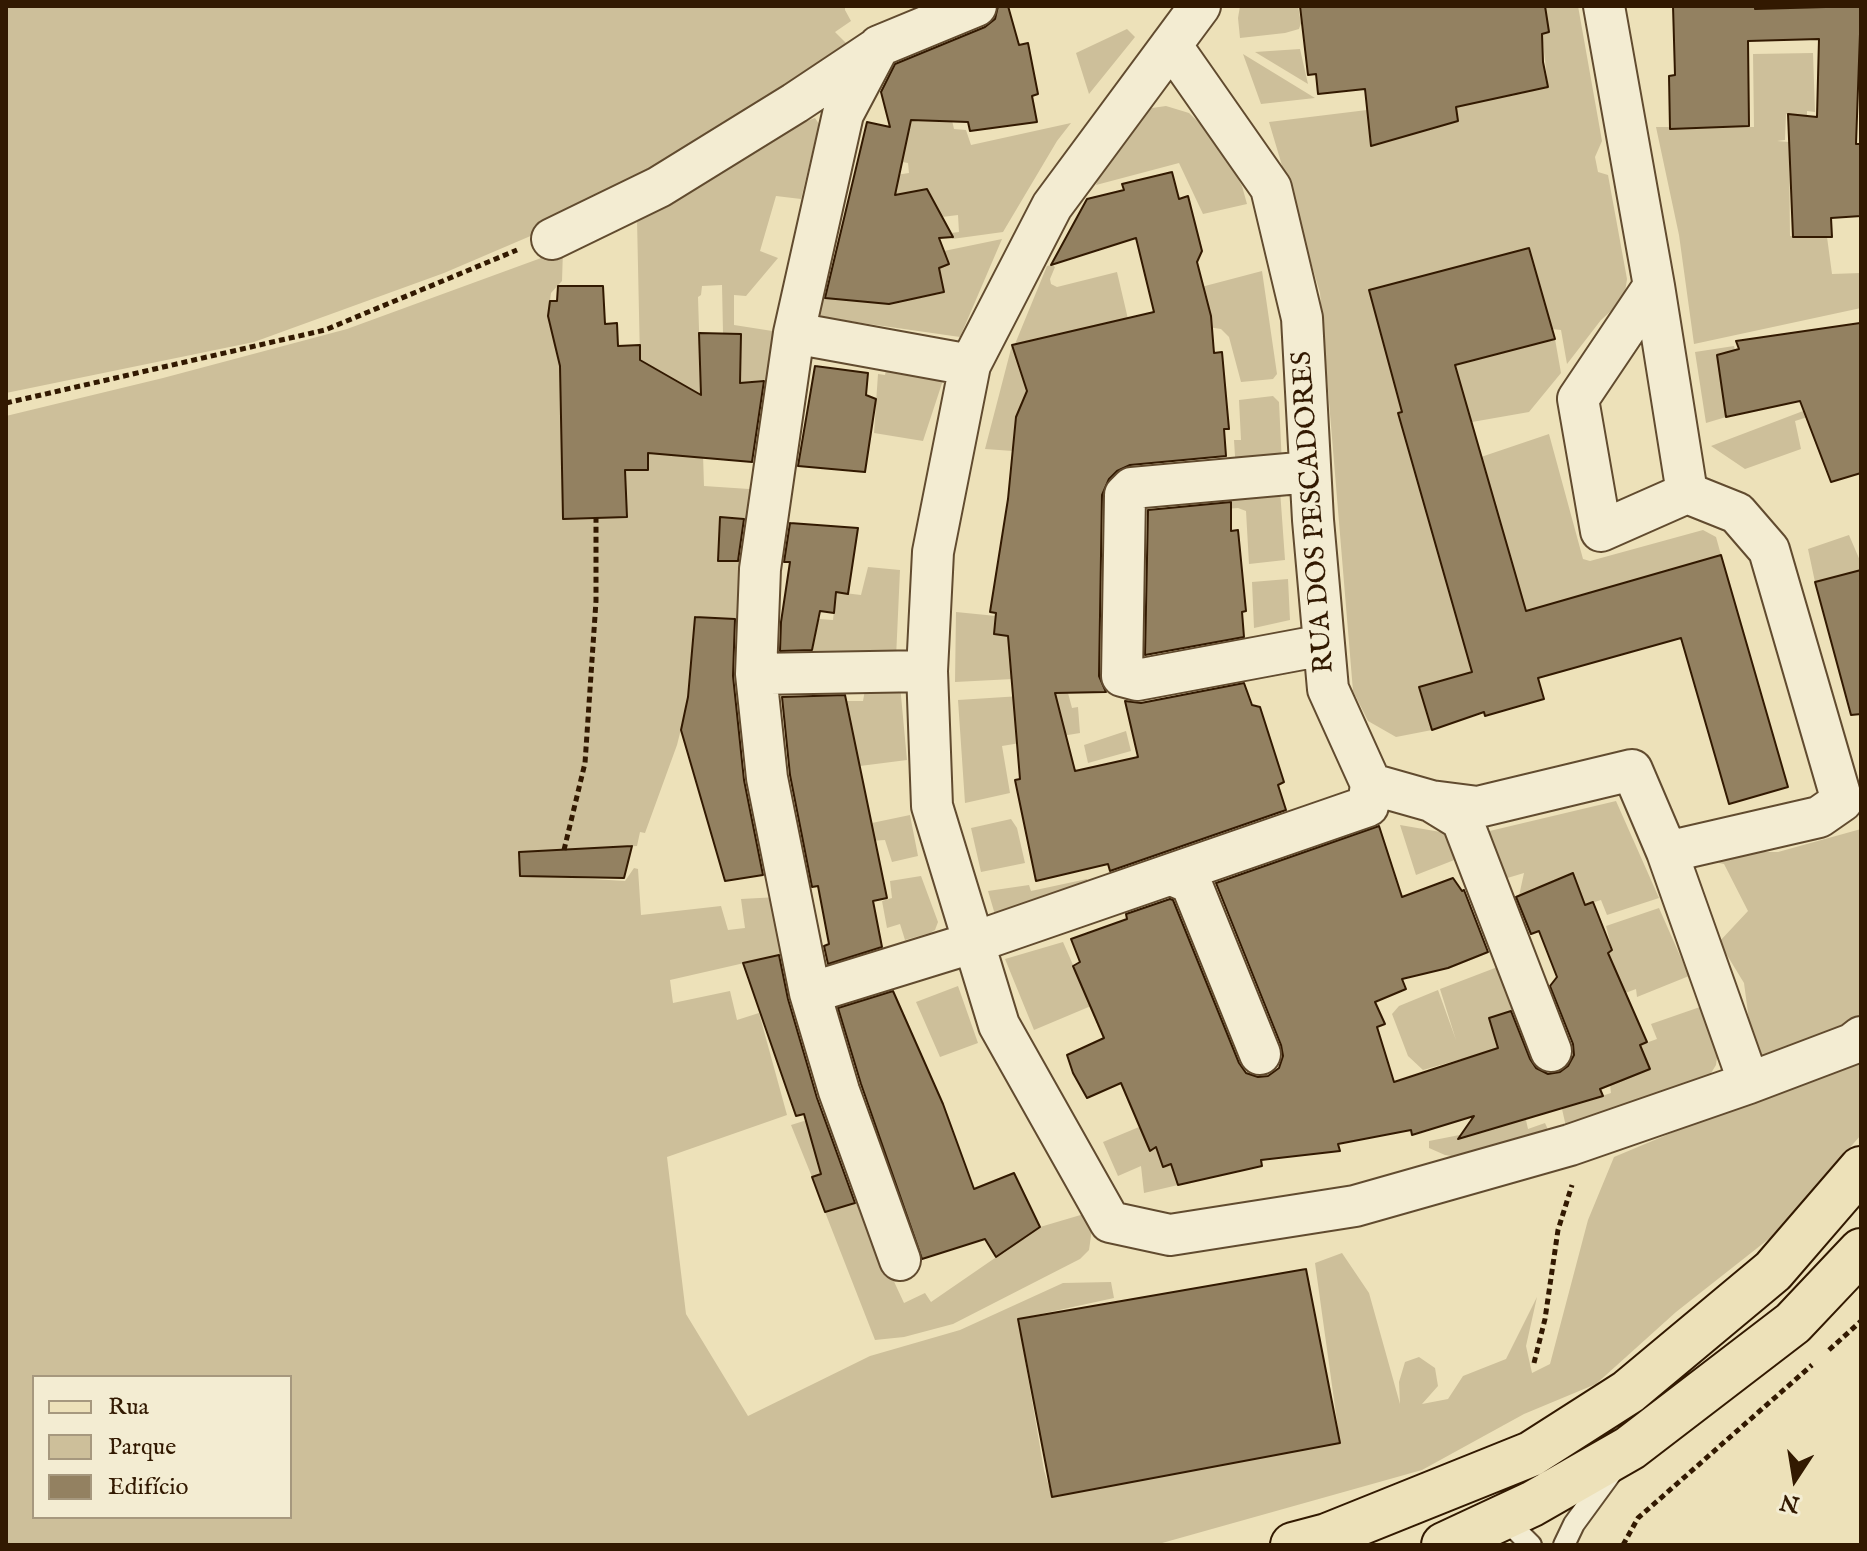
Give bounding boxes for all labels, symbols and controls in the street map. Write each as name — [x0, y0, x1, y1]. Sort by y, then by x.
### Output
street label: RUA DOS PESCADORES — [1287, 350, 1343, 674]
legend — [32, 1375, 292, 1519]
text: Rua — [108, 1392, 149, 1423]
text: Parque — [108, 1432, 176, 1463]
north arrow — [1755, 1439, 1835, 1519]
text: Edifício — [108, 1472, 188, 1503]
text: N — [1778, 1487, 1802, 1518]

